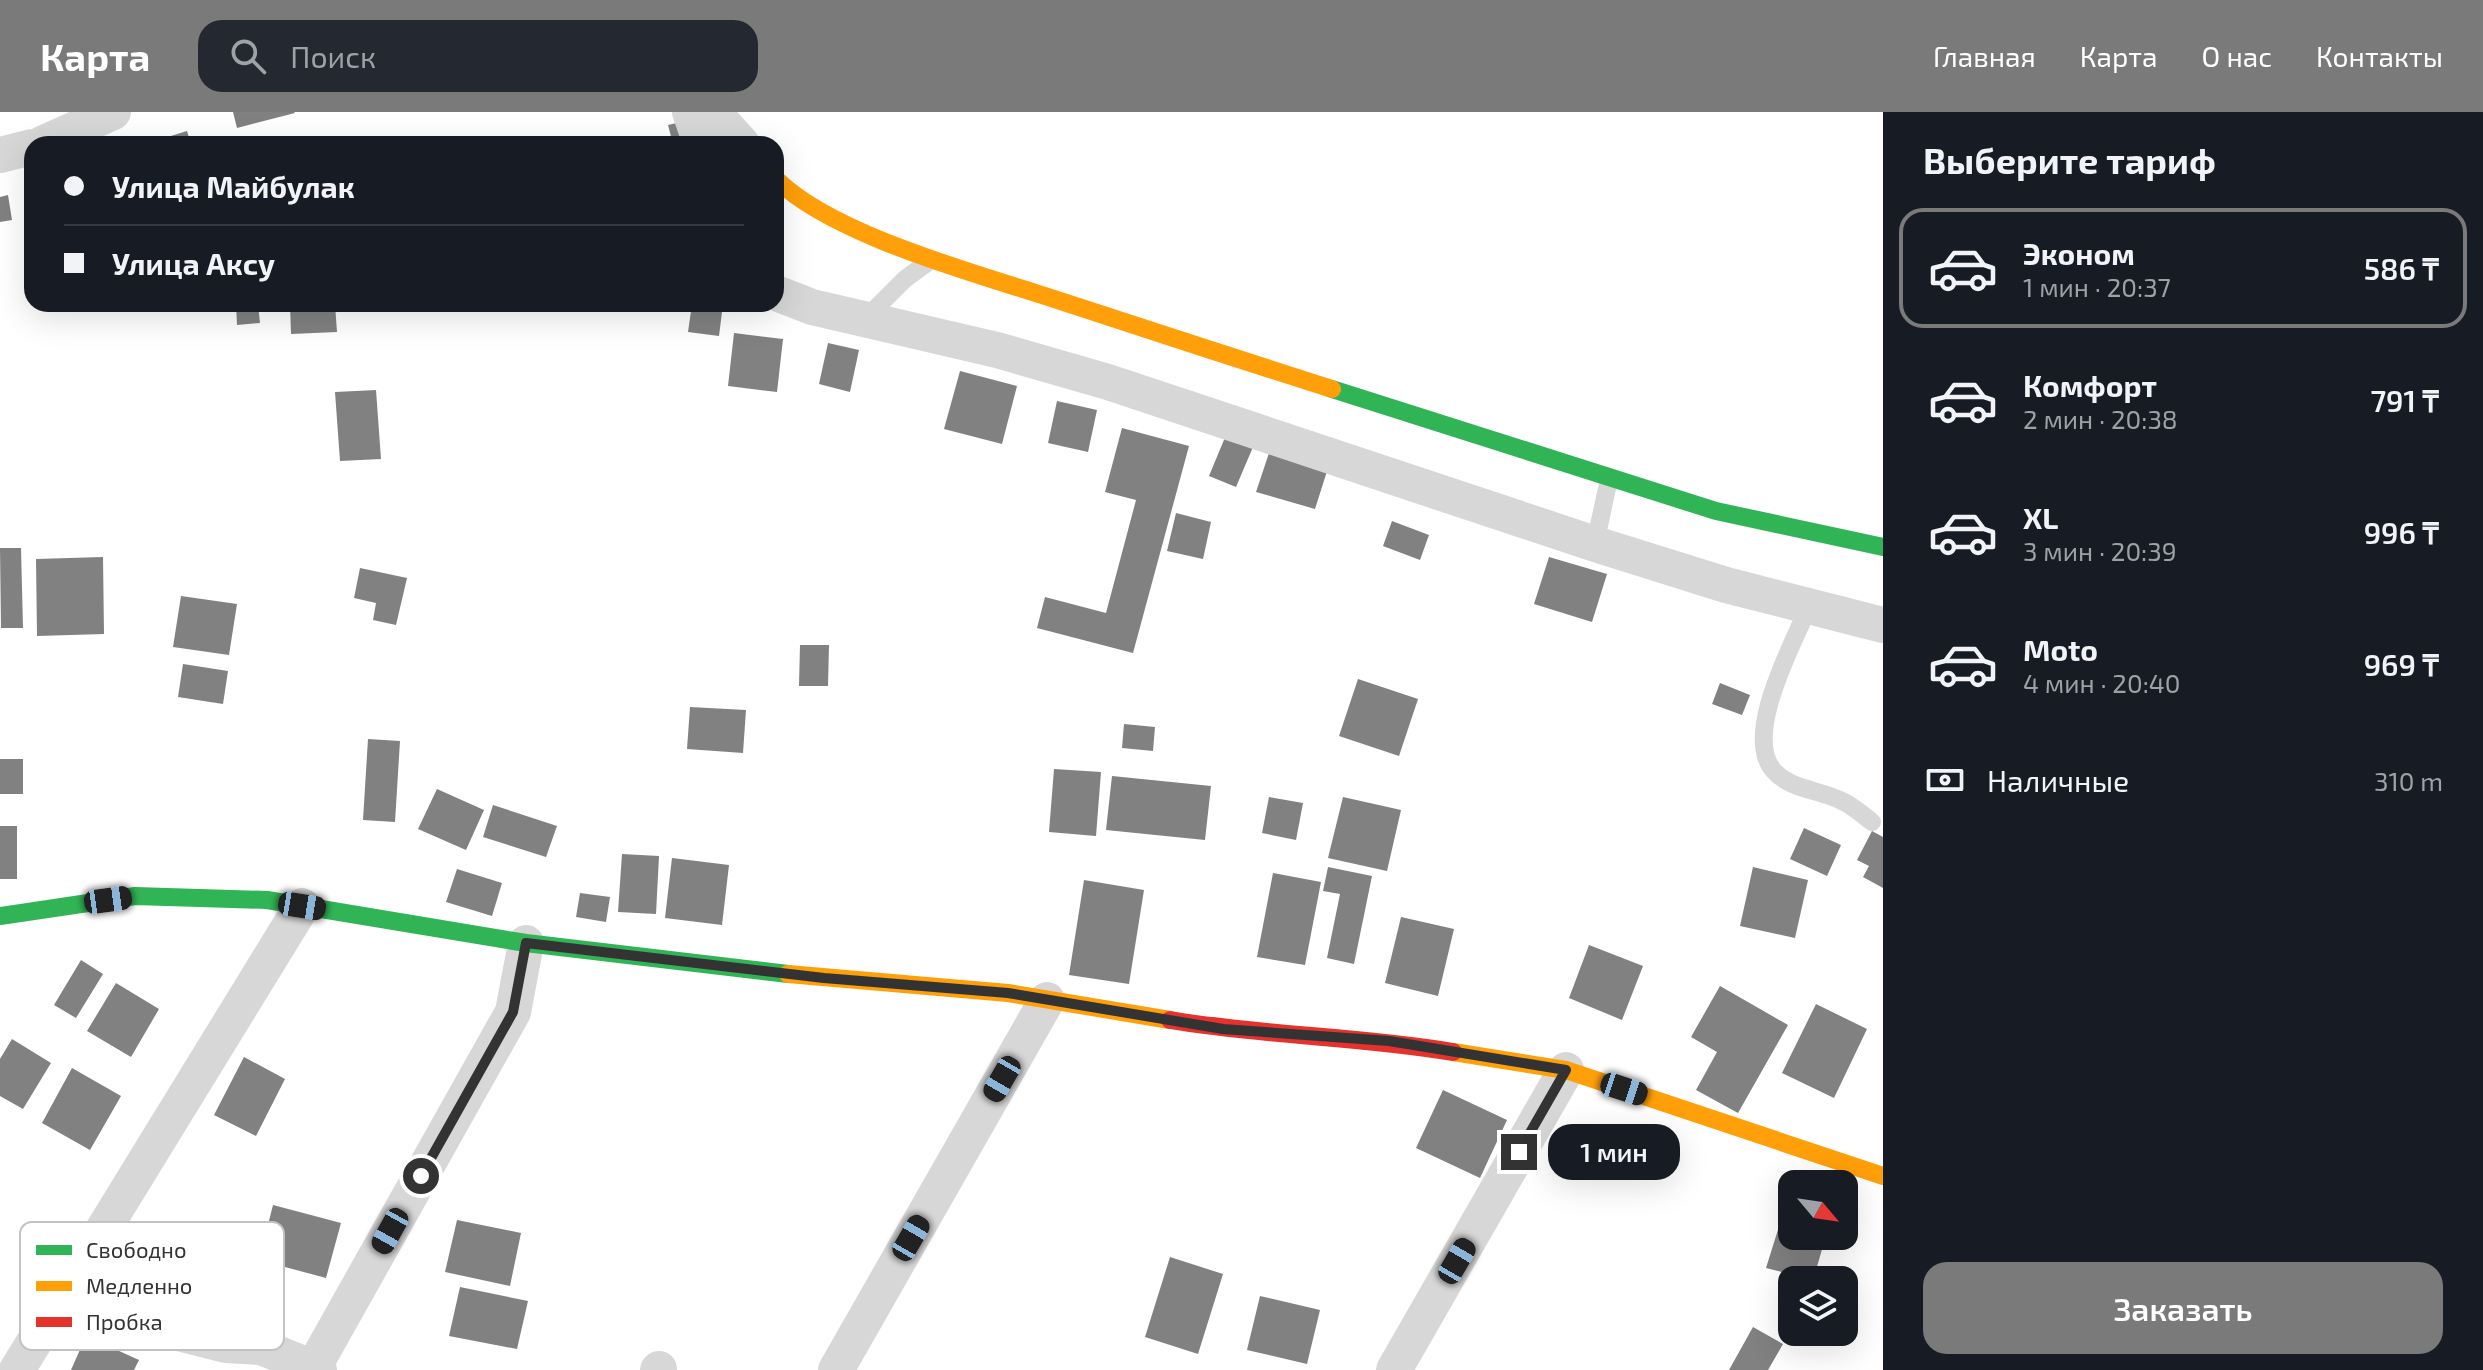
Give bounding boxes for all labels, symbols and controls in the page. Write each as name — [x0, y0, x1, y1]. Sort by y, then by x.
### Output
search box — [198, 20, 758, 92]
text: Карта — [40, 33, 150, 79]
icon: search — [226, 34, 270, 78]
text: Поиск — [290, 38, 376, 74]
text: Главная — [1933, 39, 2036, 73]
text: Карта — [2080, 39, 2158, 73]
text: О нас — [2202, 39, 2272, 73]
text: Контакты — [2316, 39, 2443, 73]
text: Выберите тариф — [1923, 138, 2216, 181]
text: Улица Майбулак — [112, 168, 355, 204]
icon: car — [1927, 232, 1999, 304]
text: Эконом — [2023, 235, 2135, 271]
text: Улица Аксу — [112, 245, 275, 281]
text: 586 ₸ — [2364, 250, 2439, 286]
text: 1 мин · 20:37 — [2023, 271, 2171, 302]
icon: car — [1927, 364, 1999, 436]
text: Комфорт — [2023, 367, 2157, 403]
text: 791 ₸ — [2370, 382, 2439, 418]
text: 2 мин · 20:38 — [2023, 403, 2178, 434]
icon: car — [1927, 496, 1999, 568]
text: XL — [2023, 499, 2058, 535]
text: 996 ₸ — [2364, 514, 2439, 550]
text: 3 мин · 20:39 — [2023, 535, 2177, 566]
icon: car — [1927, 628, 1999, 700]
text: Moto — [2023, 631, 2098, 667]
text: 969 ₸ — [2364, 646, 2439, 682]
text: 4 мин · 20:40 — [2023, 667, 2180, 698]
icon: cash — [1923, 758, 1967, 802]
text: Наличные — [1987, 762, 2129, 798]
text: 310 m — [2374, 765, 2443, 796]
car — [83, 885, 133, 915]
car — [276, 890, 328, 922]
car — [980, 1052, 1024, 1106]
car — [1597, 1070, 1651, 1108]
callout: 1 мин — [1547, 1124, 1679, 1180]
route end — [1501, 1134, 1537, 1170]
text: 1 мин — [1580, 1136, 1648, 1167]
route start — [403, 1158, 439, 1194]
north arrow — [1778, 1170, 1858, 1250]
map controls — [1778, 1170, 1858, 1346]
car — [368, 1204, 412, 1258]
car — [889, 1211, 933, 1265]
legend — [20, 1222, 284, 1350]
car — [1435, 1234, 1479, 1288]
text: Свободно — [86, 1236, 186, 1262]
button: Заказать — [1923, 1262, 2443, 1354]
button: layers — [1778, 1266, 1858, 1346]
text: Медленно — [86, 1272, 192, 1298]
text: Пробка — [86, 1308, 163, 1334]

